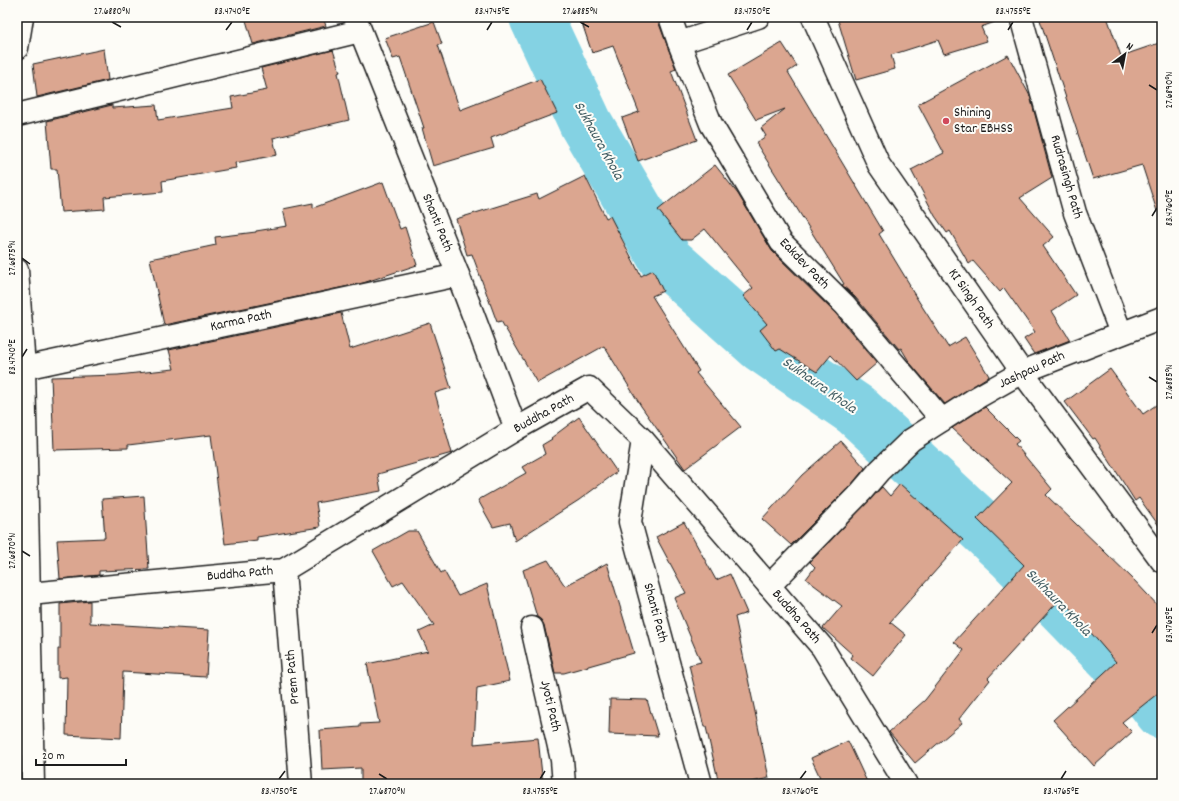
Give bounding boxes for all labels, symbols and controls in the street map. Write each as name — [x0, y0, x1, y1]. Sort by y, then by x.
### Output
text: 27.6880°N — [94, 5, 130, 19]
text: 83.4740°E — [214, 5, 250, 19]
text: 83.4745°E — [475, 5, 510, 19]
text: 27.6885°N — [562, 5, 598, 19]
text: 83.4750°E — [734, 5, 770, 19]
text: 83.4755°E — [995, 5, 1031, 19]
north arrow — [1105, 34, 1145, 74]
text: N — [1123, 39, 1136, 56]
text: 27.6890°N — [1163, 71, 1177, 108]
water label: Sukhaura Khola — [567, 98, 629, 185]
place label: Shining Star EBHSS — [954, 103, 1013, 139]
marker: Shining Star EBHSS — [941, 116, 951, 126]
street label: Rudrasingh Path — [1044, 133, 1088, 221]
text: 83.4760°E — [1163, 189, 1177, 226]
street label: Shanti Path — [416, 191, 458, 255]
street label: Eakdev Path — [774, 234, 834, 294]
text: 27.6875°N — [6, 240, 20, 276]
street label: KI Singh Path — [943, 265, 999, 333]
street label: Karma Path — [209, 305, 273, 337]
text: 83.4740°E — [6, 339, 20, 375]
street label: Jashpau Path — [996, 346, 1068, 394]
water label: Sukhaura Khola — [777, 352, 862, 420]
text: 27.6885°N — [1163, 364, 1177, 400]
street label: Buddha Path — [510, 389, 578, 439]
text: 27.6870°N — [6, 533, 20, 569]
street label: Buddha Path — [206, 561, 274, 587]
water label: Sukhaura Khola — [1020, 564, 1097, 643]
street label: Shanti Path — [637, 581, 673, 645]
street label: Buddha Path — [767, 585, 825, 649]
text: 83.4765°E — [1163, 607, 1177, 643]
street label: Prem Path — [281, 649, 305, 705]
street label: Jyoti Path — [534, 678, 566, 734]
scale bar — [36, 741, 126, 767]
text: 20 m — [42, 748, 65, 765]
text: 83.4750°E — [261, 785, 297, 799]
text: 27.6870°N — [369, 785, 405, 799]
text: 83.4755°E — [522, 785, 558, 799]
text: 83.4760°E — [782, 785, 819, 799]
text: 83.4765°E — [1043, 785, 1079, 799]

